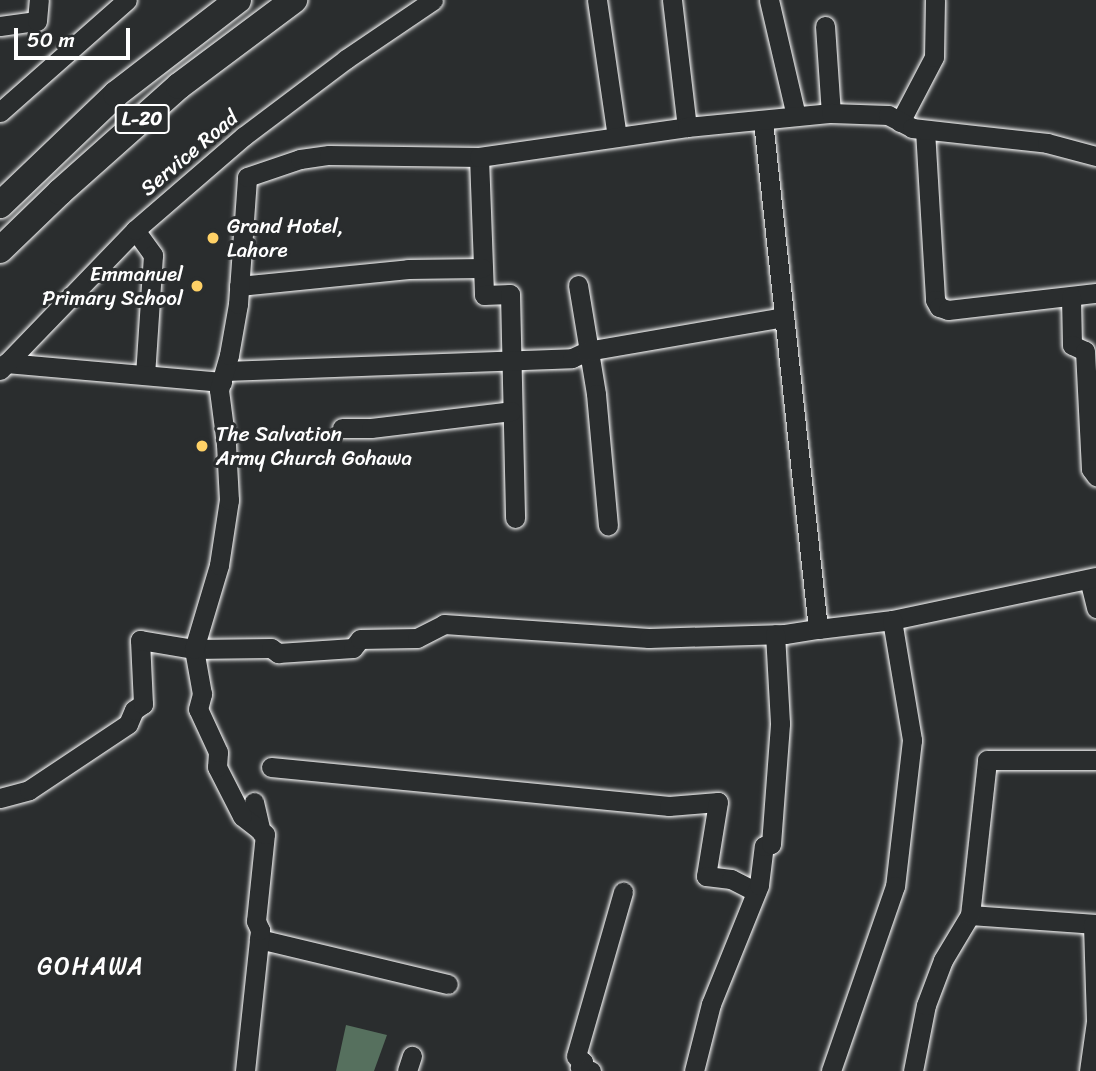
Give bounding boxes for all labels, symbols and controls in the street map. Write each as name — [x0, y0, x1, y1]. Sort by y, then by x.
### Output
scale bar — [18, 14, 133, 58]
text: 50 m — [27, 21, 75, 59]
road number: L-20 — [114, 104, 170, 134]
street label: Service Road — [135, 105, 243, 201]
place label: Grand Hotel, Lahore — [227, 213, 344, 263]
marker: Grand Hotel, Lahore — [205, 230, 221, 246]
place label: Emmanuel Primary School — [42, 261, 183, 311]
marker: Emmanuel Primary School — [189, 278, 205, 294]
place label: The Salvation Army Church Gohawa — [216, 421, 412, 471]
marker: The Salvation Army Church Gohawa — [194, 438, 210, 454]
district label: GOHAWA — [37, 953, 145, 981]

